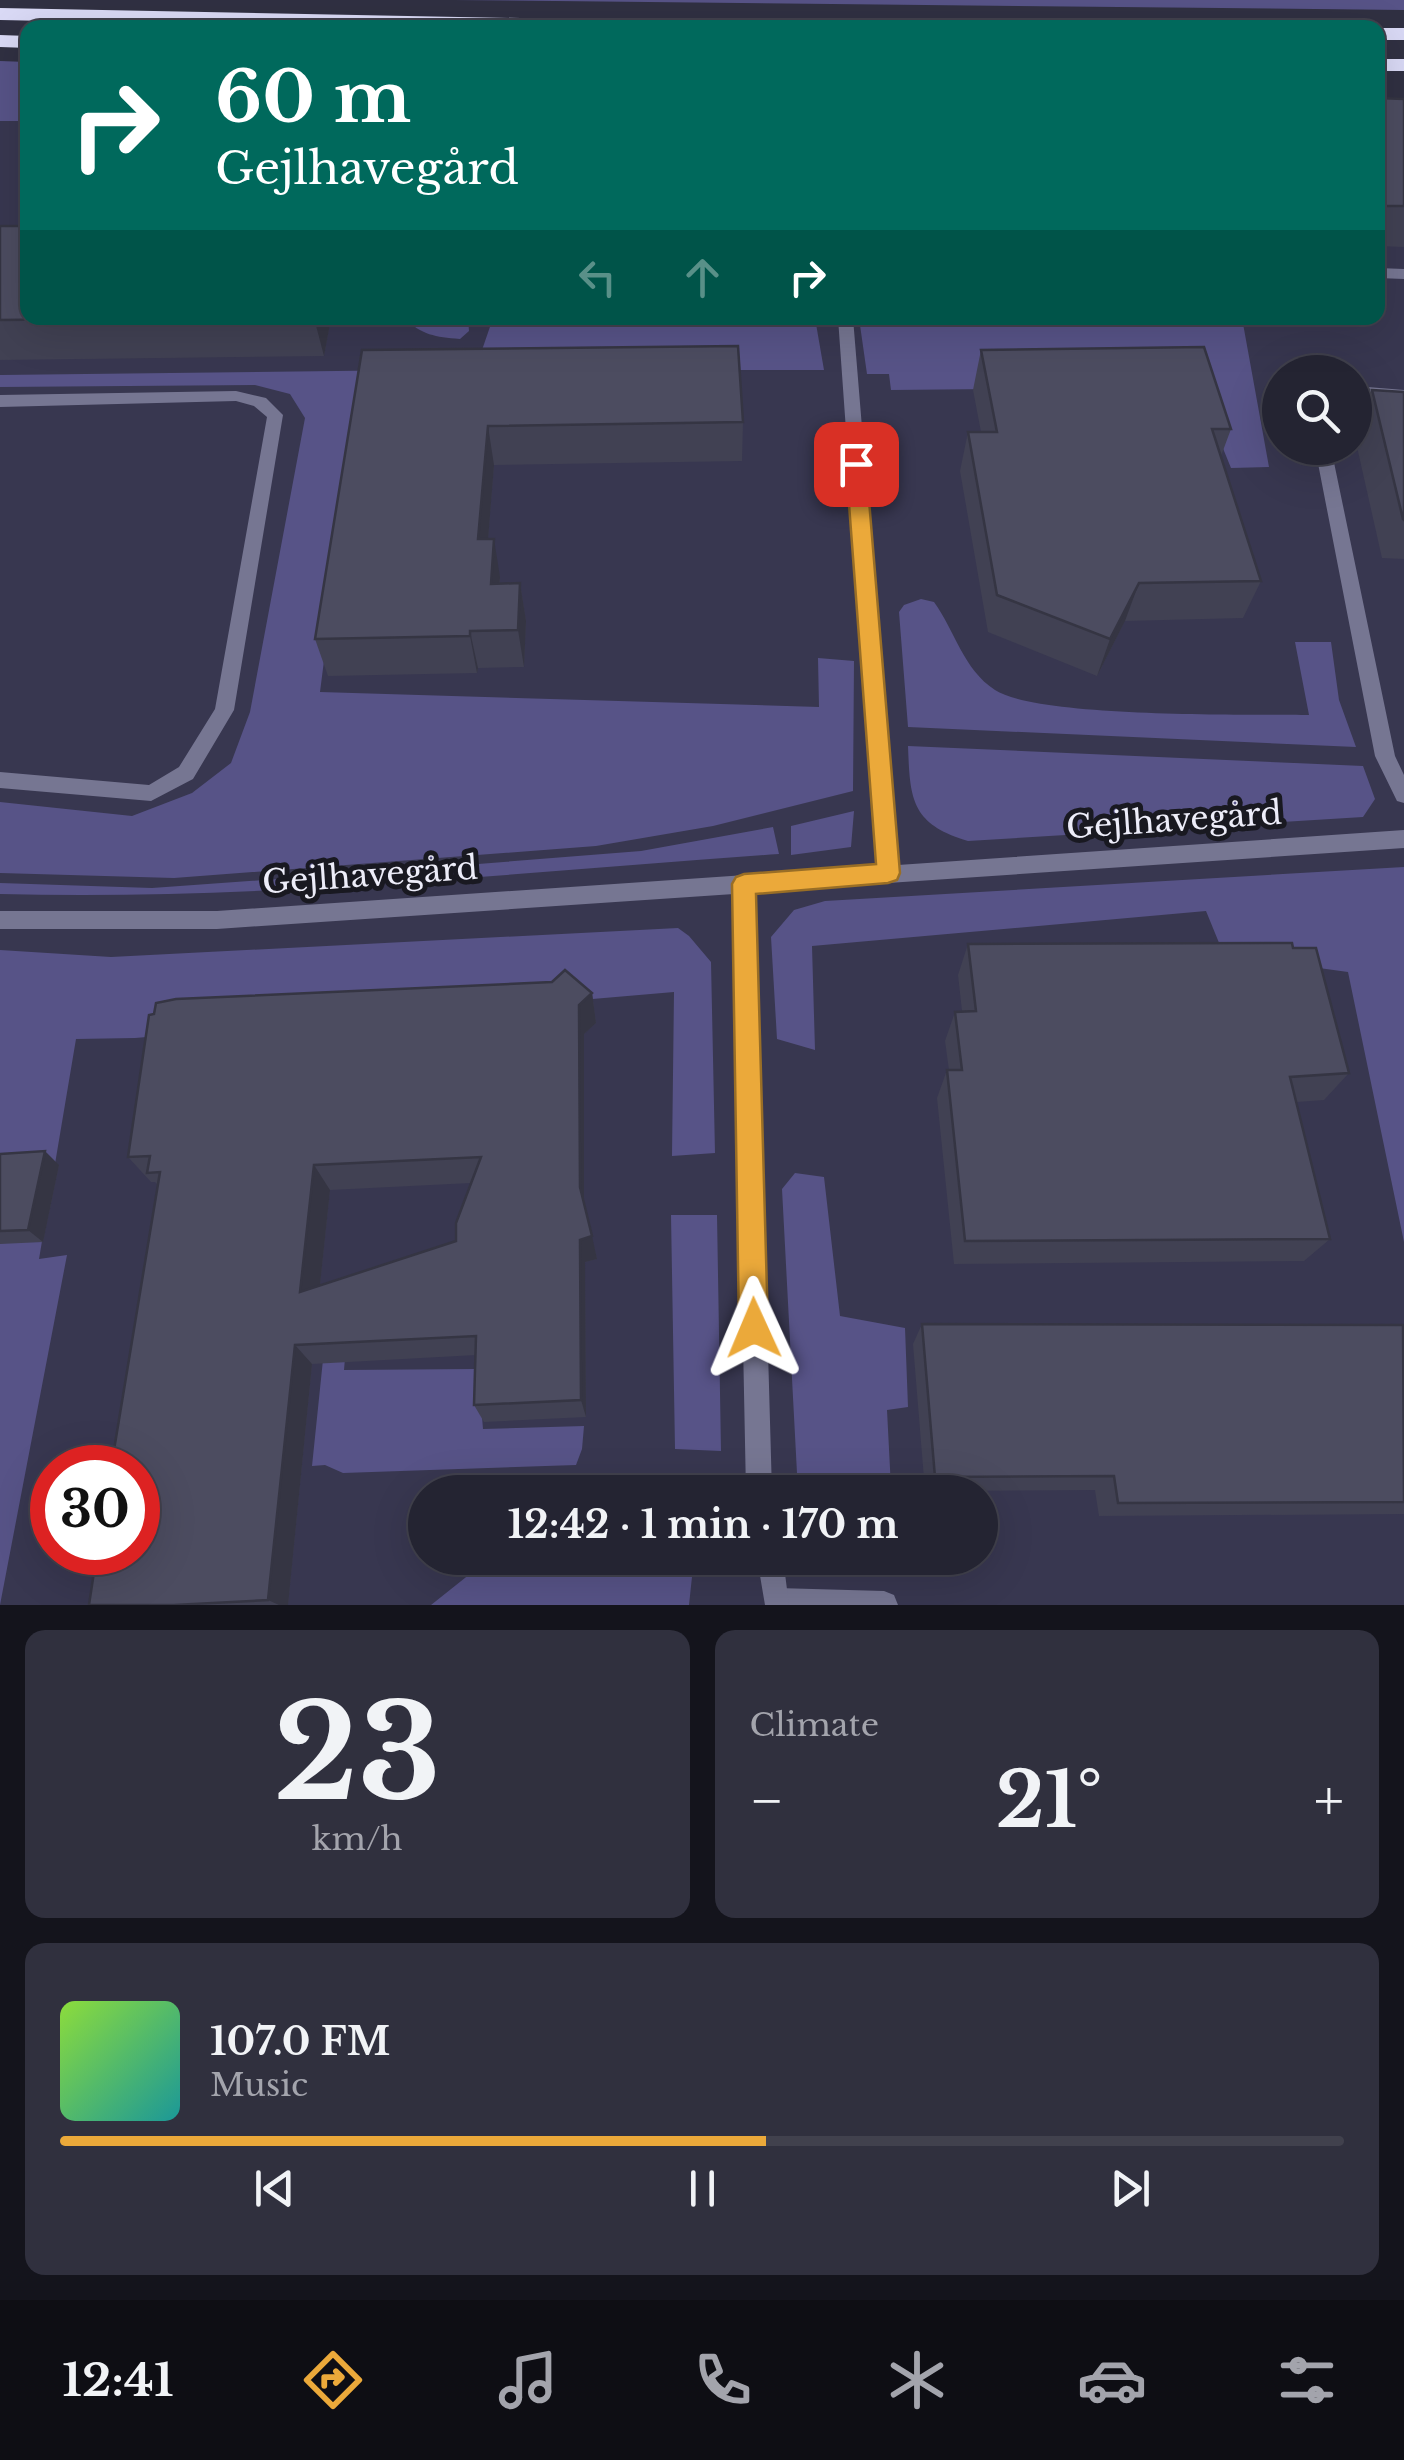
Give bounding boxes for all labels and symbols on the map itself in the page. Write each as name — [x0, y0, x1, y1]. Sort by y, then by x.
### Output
pin — [814, 422, 899, 507]
street label: Gejlhavegård — [1065, 793, 1283, 847]
street label: Gejlhavegård — [261, 848, 479, 902]
position arrow — [702, 1276, 806, 1380]
speed limit sign: 30 — [30, 1445, 160, 1575]

